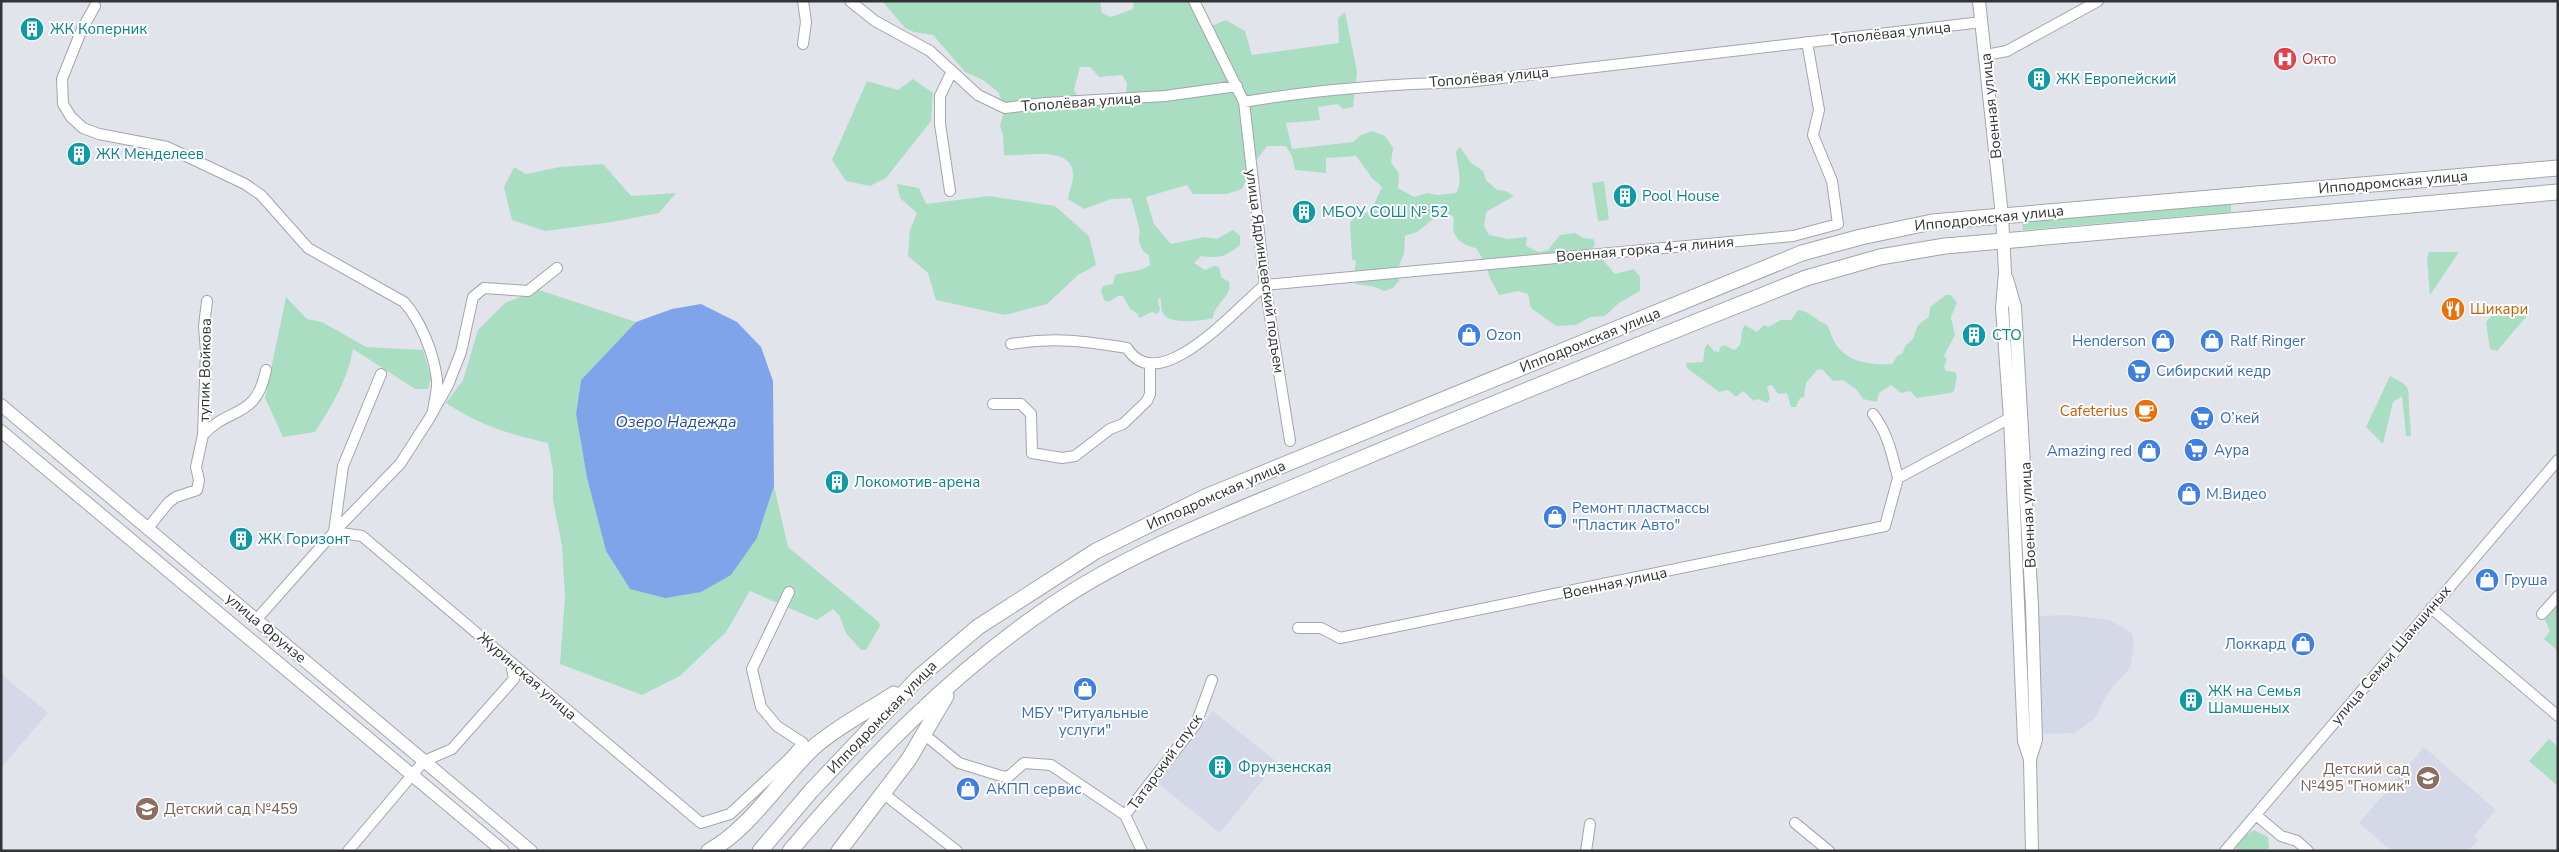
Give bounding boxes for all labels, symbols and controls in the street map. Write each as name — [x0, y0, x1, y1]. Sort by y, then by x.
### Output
building icon: ЖК Коперник — [19, 16, 45, 42]
street label: Тополёвая улица — [1830, 17, 1952, 49]
place label: ЖК Коперник — [50, 19, 147, 39]
hospital icon: Окто — [2272, 46, 2298, 72]
place label: Окто — [2302, 49, 2337, 69]
street label: Военная улица — [1976, 52, 2006, 160]
street label: Тополёвая улица — [1428, 62, 1550, 92]
building icon: ЖК Европейский — [2026, 66, 2052, 92]
place label: ЖК Европейский — [2056, 69, 2176, 89]
street label: Тополёвая улица — [1020, 88, 1142, 116]
building icon: ЖК Менделеев — [66, 141, 92, 167]
place label: ЖК Менделеев — [96, 144, 204, 164]
street label: Ипподромская улица — [2317, 165, 2469, 199]
street label: улица Ядринцевский подъем — [1241, 168, 1289, 374]
building icon: Pool House — [1612, 183, 1638, 209]
place label: Pool House — [1642, 186, 1720, 206]
building icon: МБОУ СОШ № 52 — [1291, 199, 1317, 225]
street label: Ипподромская улица — [1913, 200, 2065, 236]
place label: МБОУ СОШ № 52 — [1322, 202, 1449, 222]
street label: Военная горка 4-я линия — [1555, 231, 1735, 267]
restaurant icon: Шикари — [2440, 296, 2466, 322]
place label: Шикари — [2470, 299, 2528, 319]
street label: Ипподромская улица — [1517, 303, 1663, 377]
street label: тупик Войкова — [194, 318, 216, 422]
shop icon: Ozon — [1456, 322, 1482, 348]
building icon: СТО — [1961, 322, 1987, 348]
place label: Ozon — [1486, 325, 1521, 345]
place label: СТО — [1992, 325, 2022, 345]
shop icon: Henderson — [2150, 328, 2176, 354]
shop icon: Ralf Ringer — [2199, 328, 2225, 354]
place label: Henderson — [2072, 331, 2146, 351]
place label: Ralf Ringer — [2230, 331, 2306, 351]
supermarket icon: Сибирский кедр — [2126, 358, 2152, 384]
place label: Сибирский кедр — [2156, 361, 2271, 381]
cafe icon: Cafeterius — [2133, 398, 2159, 424]
place label: Cafeterius — [2060, 401, 2128, 421]
supermarket icon: О’кей — [2189, 405, 2215, 431]
place label: О’кей — [2220, 408, 2260, 428]
water label: Озеро Надежда — [615, 411, 737, 433]
supermarket icon: Аура — [2183, 437, 2209, 463]
shop icon: Amazing red — [2136, 438, 2162, 464]
place label: Аура — [2214, 440, 2249, 460]
place label: Amazing red — [2047, 441, 2132, 461]
street label: Ипподромская улица — [1143, 455, 1289, 535]
street label: Военная улица — [2015, 461, 2041, 569]
building icon: Локомотив-арена — [824, 469, 850, 495]
place label: Локомотив-арена — [854, 472, 980, 492]
shop icon: М.Видео — [2176, 481, 2202, 507]
place label: М.Видео — [2206, 484, 2267, 504]
place label: Ремонт пластмассы "Пластик Авто" — [1572, 498, 1709, 535]
shop icon: Ремонт пластмассы "Пластик Авто" — [1542, 504, 1568, 530]
building icon: ЖК Горизонт — [228, 526, 254, 552]
place label: ЖК Горизонт — [258, 529, 350, 549]
street label: Военная улица — [1561, 562, 1669, 604]
shop icon: Груша — [2474, 567, 2500, 593]
place label: Груша — [2504, 570, 2548, 590]
street label: улица Семьи Шамшиных — [2327, 581, 2455, 729]
street label: улица Фрунзе — [221, 588, 311, 668]
street label: Журинская улица — [473, 627, 581, 725]
shop icon: Локкард — [2290, 631, 2316, 657]
place label: Локкард — [2225, 634, 2286, 654]
street label: Ипподромская улица — [823, 656, 941, 778]
shop icon: МБУ "Ритуальные услуги" — [1072, 676, 1098, 702]
place label: ЖК на Семья Шамшеных — [2208, 681, 2301, 718]
building icon: ЖК на Семья Шамшеных — [2178, 687, 2204, 713]
place label: МБУ "Ритуальные услуги" — [1021, 703, 1149, 740]
street label: Татарский спуск — [1123, 710, 1207, 814]
building icon: Фрунзенская — [1207, 754, 1233, 780]
place label: Фрунзенская — [1238, 757, 1332, 777]
place label: Детский сад №495 "Гномик" — [2300, 759, 2410, 796]
school or university icon: Детский сад №495 "Гномик" — [2415, 765, 2441, 791]
shop icon: АКПП сервис — [955, 776, 981, 802]
place label: АКПП сервис — [986, 779, 1081, 799]
school or university icon: Детский сад №459 — [134, 796, 160, 822]
place label: Детский сад №459 — [164, 799, 298, 819]

